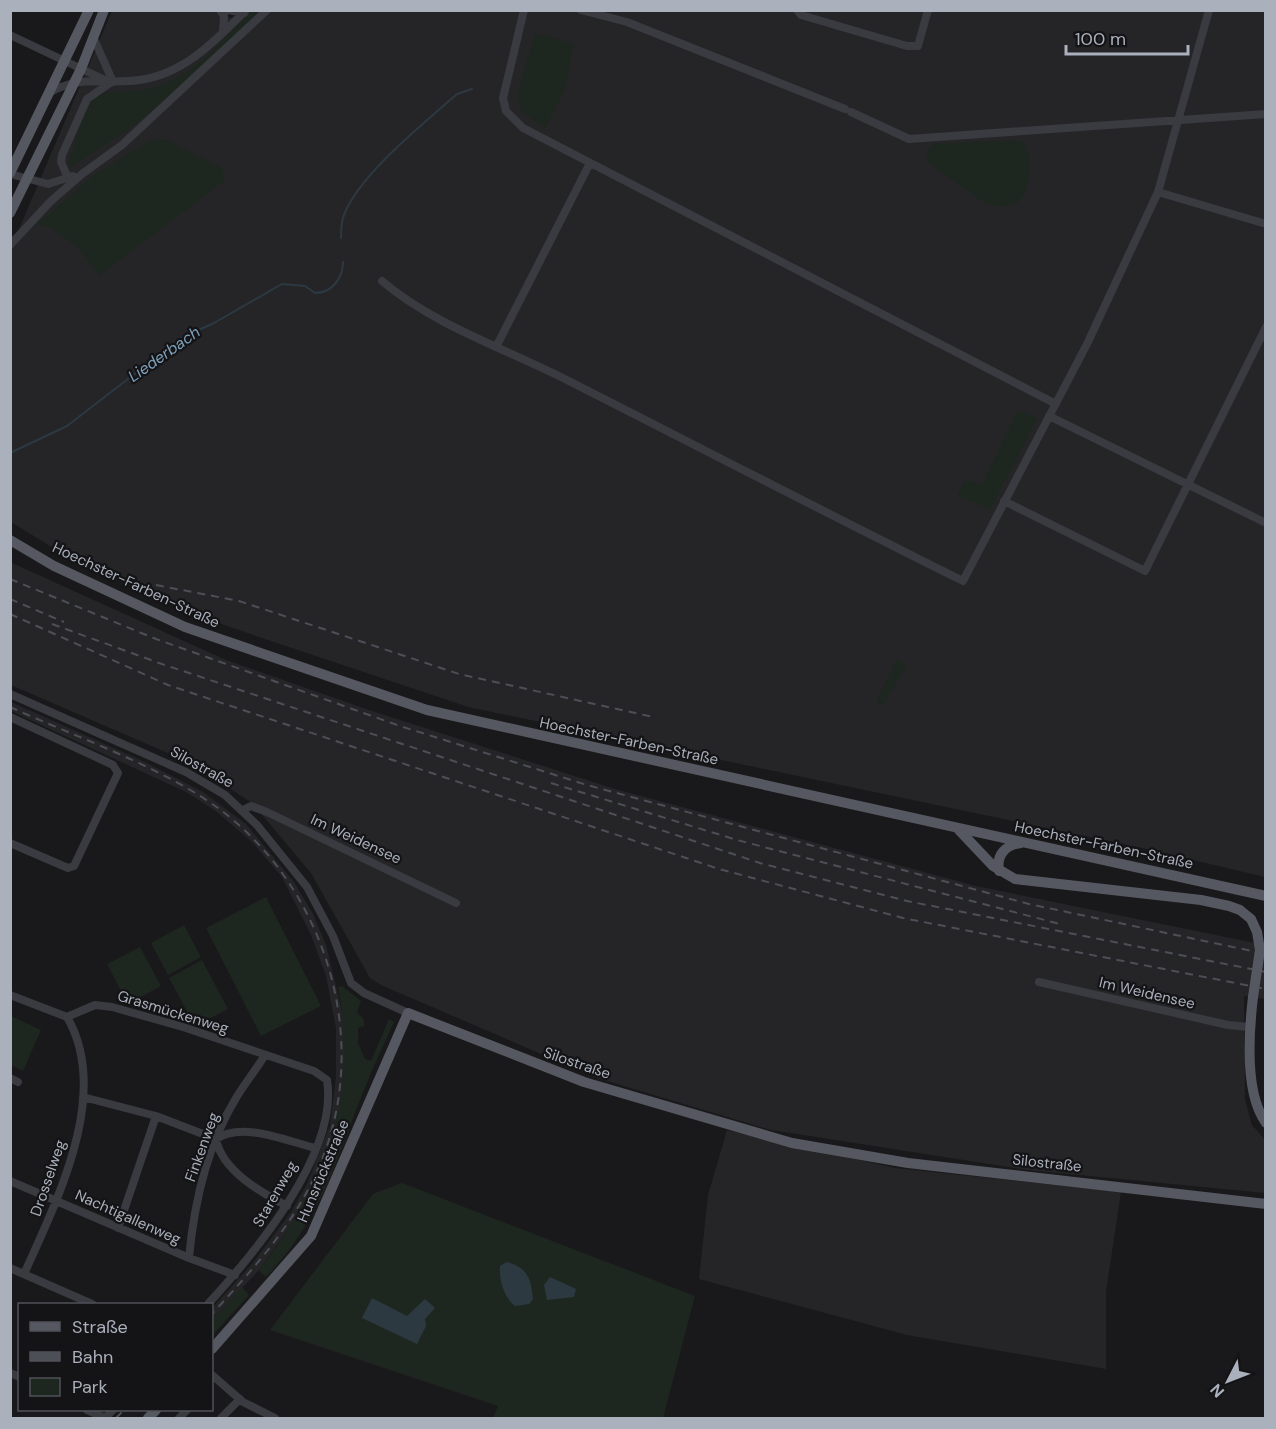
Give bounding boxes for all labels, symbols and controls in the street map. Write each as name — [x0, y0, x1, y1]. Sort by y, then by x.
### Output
scale bar — [1066, 18, 1188, 56]
text: 100 m — [1075, 27, 1126, 51]
water label: Liederbach — [124, 321, 204, 387]
street label: Hoechster-Farben-Straße — [49, 537, 223, 633]
street label: Hoechster-Farben-Straße — [538, 712, 720, 770]
street label: Silostraße — [167, 741, 237, 793]
street label: Im Weidensee — [307, 809, 405, 869]
street label: Hoechster-Farben-Straße — [1013, 816, 1195, 874]
street label: Im Weidensee — [1097, 972, 1197, 1014]
street label: Grasmückenweg — [115, 986, 231, 1038]
street label: Silostraße — [541, 1042, 613, 1084]
street label: Finkenweg — [180, 1110, 224, 1184]
street label: Hunsrückstraße — [292, 1117, 354, 1225]
street label: Drosselweg — [26, 1137, 70, 1219]
street label: Silostraße — [1011, 1149, 1083, 1177]
street label: Starenweg — [248, 1157, 302, 1231]
street label: Nachtigallenweg — [72, 1185, 184, 1249]
legend — [18, 1303, 213, 1411]
text: Straße — [72, 1315, 128, 1339]
text: Bahn — [72, 1345, 113, 1369]
north arrow — [1198, 1351, 1258, 1411]
text: Park — [72, 1375, 108, 1399]
text: N — [1206, 1379, 1229, 1402]

